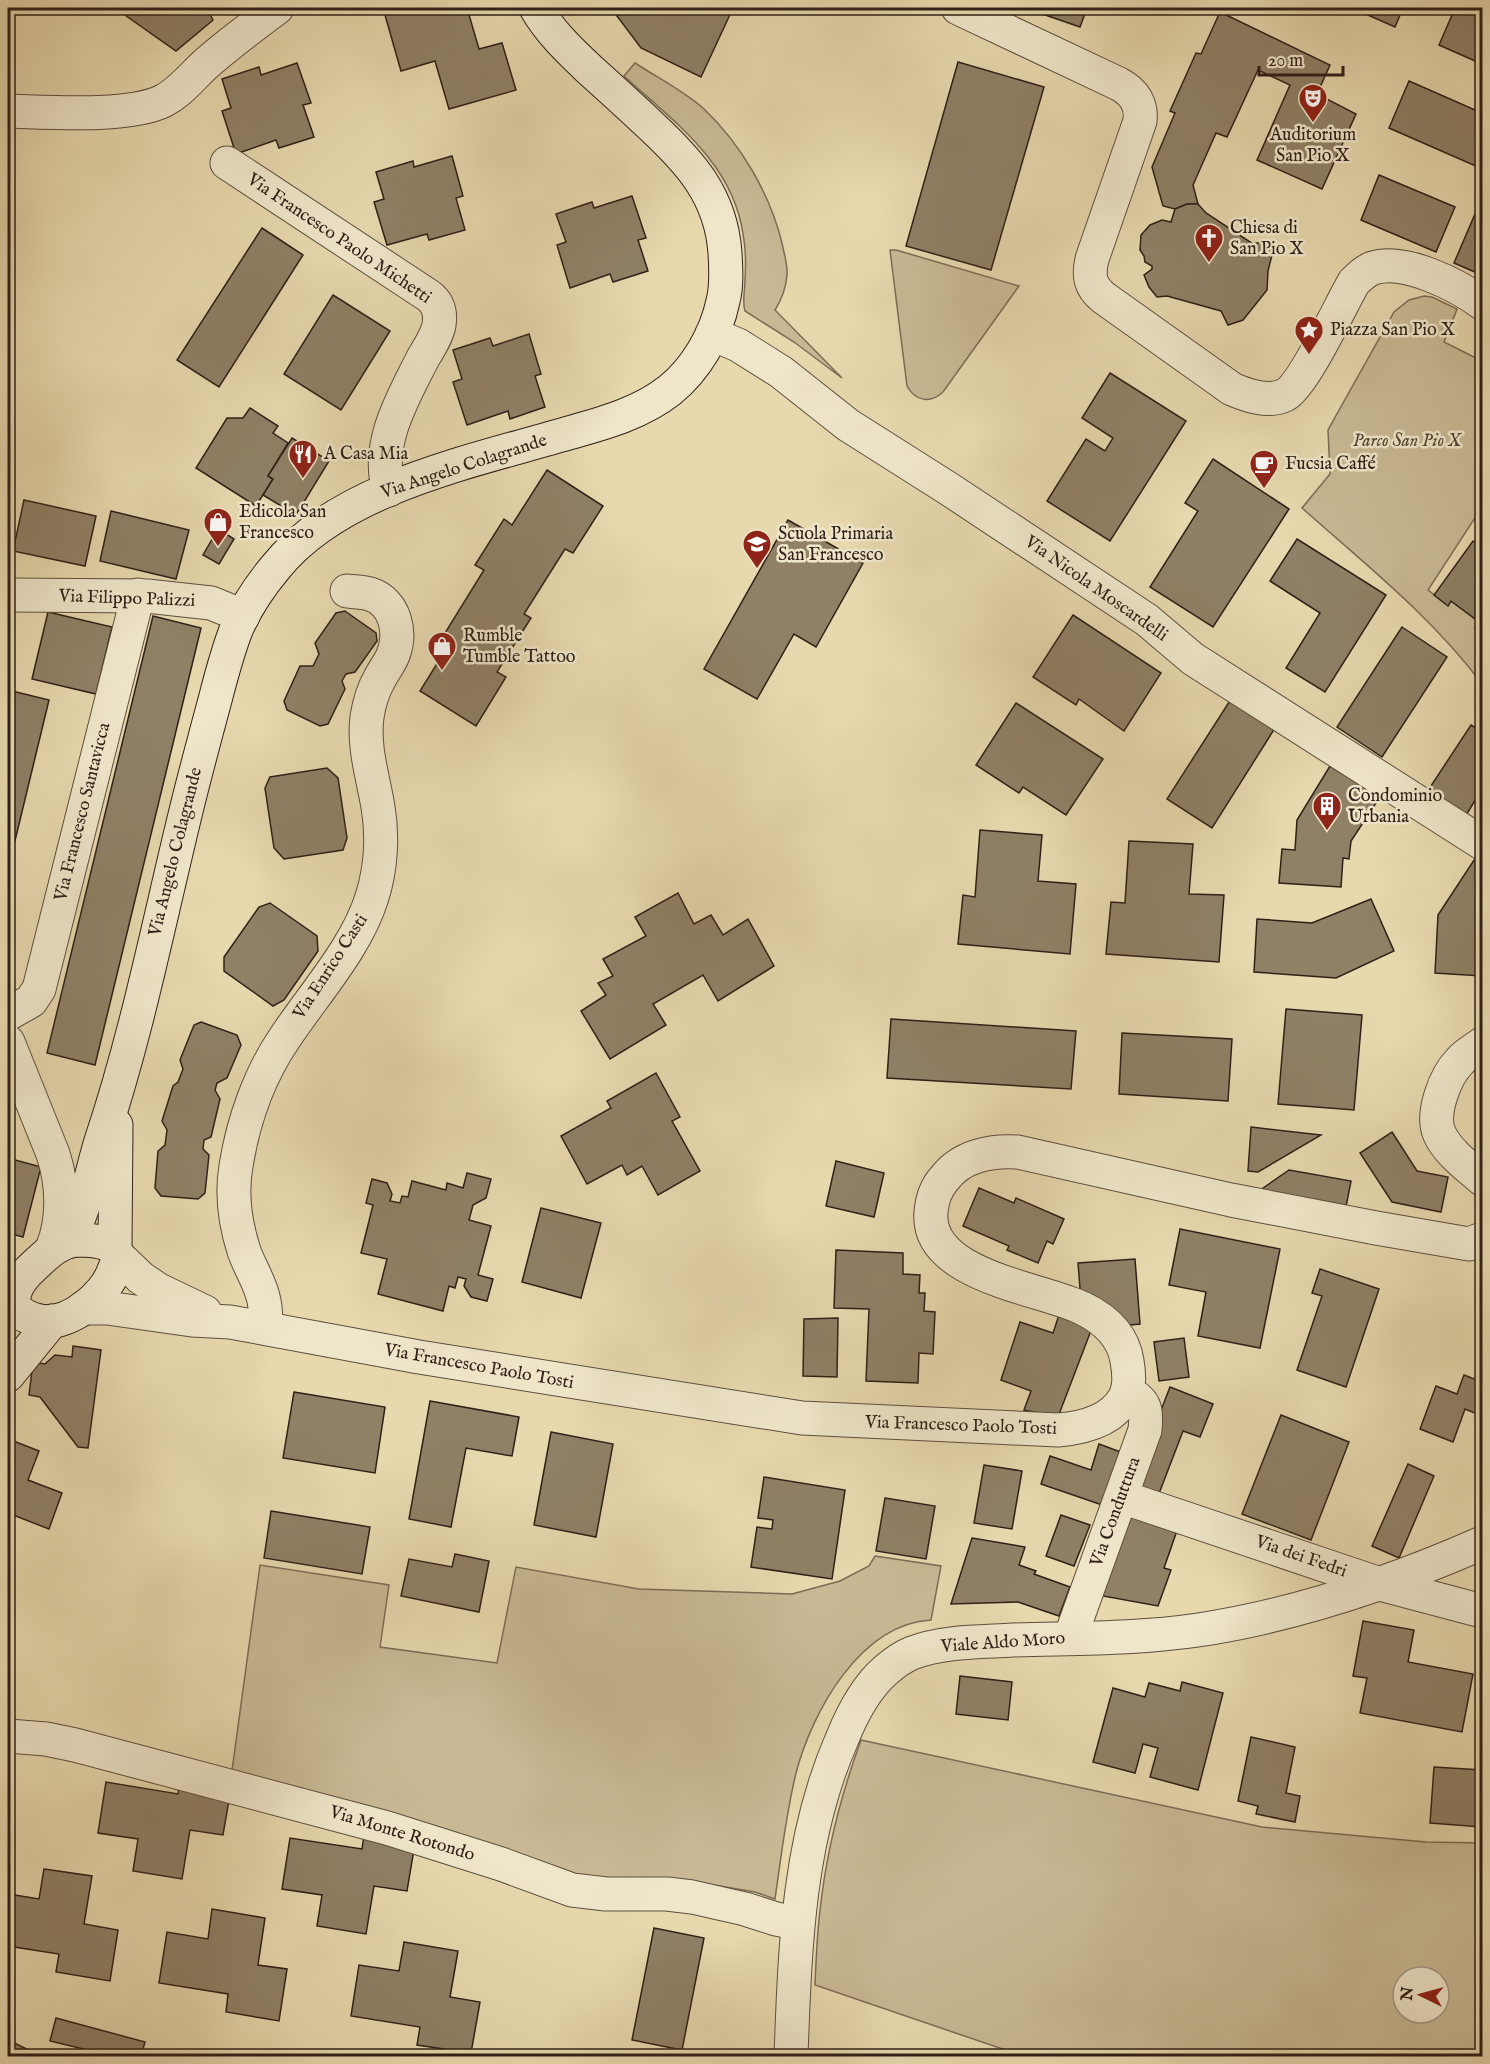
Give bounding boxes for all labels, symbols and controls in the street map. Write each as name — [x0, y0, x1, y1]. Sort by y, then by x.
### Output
scale bar — [1259, 39, 1343, 77]
text: 20 m — [1268, 50, 1303, 73]
theatre icon: Auditorium San Pio X — [1297, 82, 1329, 124]
place label: Auditorium San Pio X — [1269, 124, 1356, 168]
street label: Via Francesco Paolo Michetti — [242, 168, 436, 309]
place label: Chiesa di San Pio X — [1230, 217, 1304, 261]
church icon: Chiesa di San Pio X — [1193, 222, 1225, 264]
place icon: Piazza San Pio X — [1293, 314, 1325, 356]
place label: Piazza San Pio X — [1330, 319, 1456, 342]
street label: Via Angelo Colagrande — [377, 429, 550, 505]
park label: Parco San Pio X — [1353, 430, 1463, 453]
restaurant icon: A Casa Mia — [287, 438, 319, 480]
place label: A Casa Mia — [323, 443, 409, 466]
cafe icon: Fucsia Caffé — [1248, 448, 1280, 490]
place label: Fucsia Caffé — [1285, 453, 1376, 476]
place label: Edicola San Francesco — [239, 501, 327, 545]
shop icon: Edicola San Francesco — [202, 506, 234, 548]
place label: Scuola Primaria San Francesco — [778, 523, 893, 567]
school or university icon: Scuola Primaria San Francesco — [741, 528, 773, 570]
street label: Via Nicola Moscardelli — [1019, 530, 1172, 647]
street label: Via Filippo Palizzi — [57, 585, 196, 613]
place label: Rumble Tumble Tattoo — [463, 625, 576, 669]
shop icon: Rumble Tumble Tattoo — [426, 630, 458, 672]
street label: Via Francesco Santavicca — [49, 720, 116, 905]
street label: Via Angelo Colagrande — [144, 765, 208, 940]
place label: Condominio Urbania — [1348, 785, 1442, 829]
building icon: Condominio Urbania — [1311, 790, 1343, 832]
street label: Via Enrico Casti — [288, 910, 374, 1025]
street label: Via Francesco Paolo Tosti — [382, 1339, 576, 1395]
street label: Via Francesco Paolo Tosti — [864, 1411, 1057, 1441]
street label: Via Conduttura — [1085, 1454, 1147, 1571]
street label: Via dei Fedri — [1251, 1530, 1350, 1583]
street label: Viale Aldo Moro — [939, 1627, 1066, 1659]
street label: Via Monte Rotondo — [326, 1801, 478, 1867]
north arrow — [1391, 1965, 1451, 2025]
text: N — [1397, 1986, 1419, 2003]

